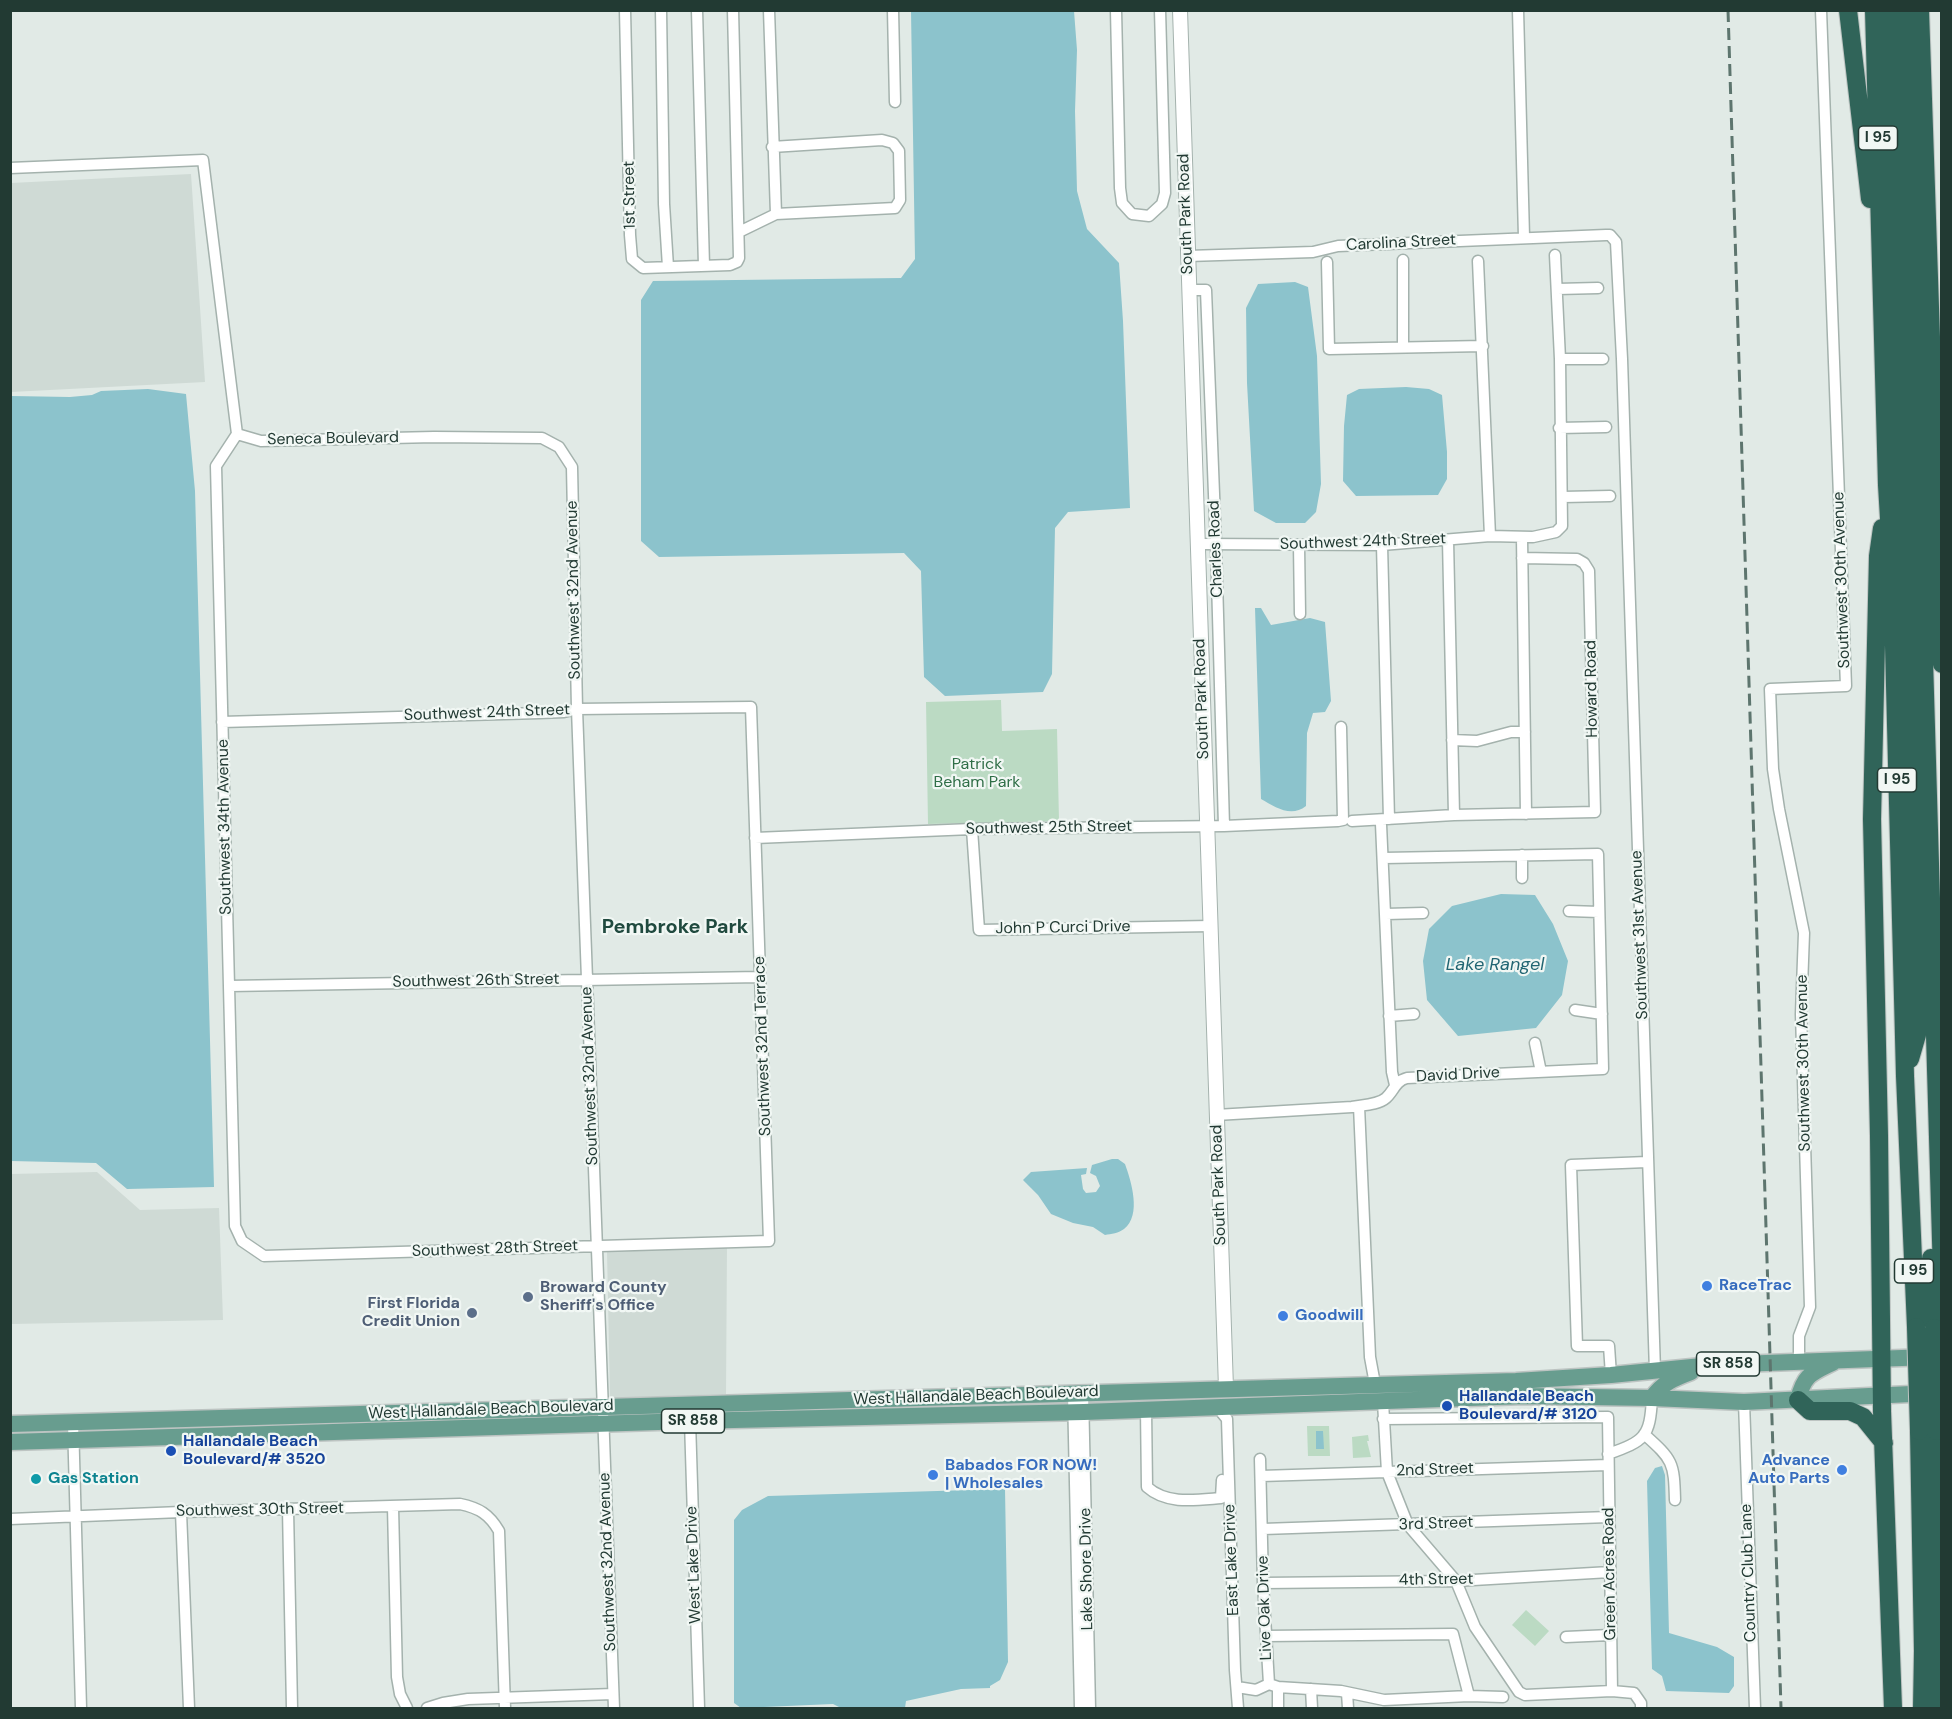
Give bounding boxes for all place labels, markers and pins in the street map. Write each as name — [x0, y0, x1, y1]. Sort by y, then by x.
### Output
place label: RaceTrac — [1719, 1276, 1792, 1296]
place label: Broward County Sheriff's Office — [540, 1278, 667, 1316]
marker: RaceTrac — [1700, 1279, 1714, 1293]
marker: Broward County Sheriff's Office — [521, 1290, 535, 1304]
place label: First Florida Credit Union — [362, 1294, 460, 1332]
marker: First Florida Credit Union — [465, 1306, 479, 1320]
place label: Goodwill — [1295, 1306, 1363, 1326]
marker: Goodwill — [1276, 1309, 1290, 1323]
place label: Hallandale Beach Boulevard/# 3120 — [1459, 1387, 1597, 1425]
marker: Hallandale Beach Boulevard/# 3120 — [1440, 1399, 1454, 1413]
place label: Hallandale Beach Boulevard/# 3520 — [183, 1432, 325, 1470]
marker: Hallandale Beach Boulevard/# 3520 — [164, 1444, 178, 1458]
place label: Advance Auto Parts — [1748, 1451, 1830, 1489]
place label: Babados FOR NOW! | Wholesales — [945, 1456, 1097, 1494]
marker: Advance Auto Parts — [1835, 1463, 1849, 1477]
marker: Babados FOR NOW! | Wholesales — [926, 1468, 940, 1482]
place label: Gas Station — [48, 1469, 139, 1489]
marker: Gas Station — [29, 1472, 43, 1486]

